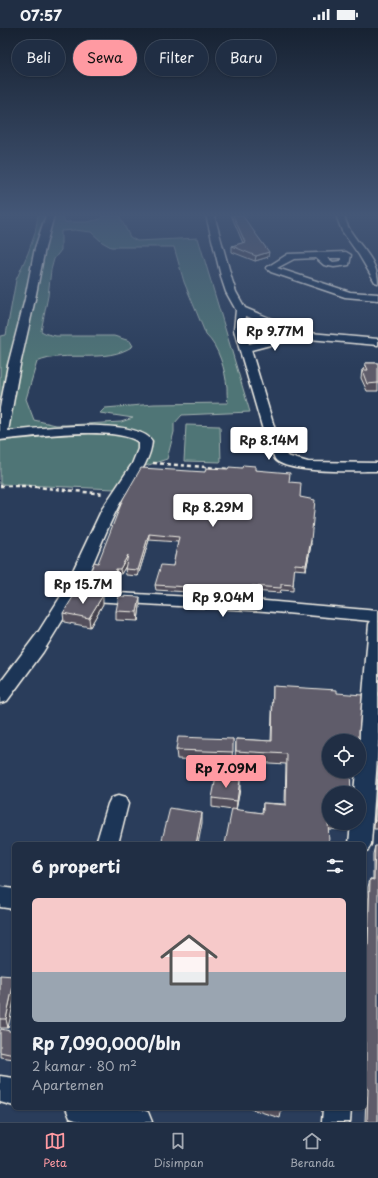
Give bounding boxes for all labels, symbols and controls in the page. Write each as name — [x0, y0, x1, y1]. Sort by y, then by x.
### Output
text: 07:57 — [20, 3, 62, 26]
chip: Beli — [12, 40, 65, 76]
chip: Sewa — [73, 40, 137, 76]
chip: Filter — [145, 40, 208, 76]
chip: Baru — [216, 40, 276, 76]
pin: Rp 9.77M — [234, 318, 316, 352]
text: Rp 9.77M — [246, 321, 304, 340]
pin: Rp 8.14M — [228, 427, 310, 461]
text: Rp 8.14M — [239, 430, 299, 449]
pin: Rp 8.29M — [172, 494, 254, 528]
text: Rp 8.29M — [182, 497, 244, 516]
pin: Rp 15.7M — [42, 571, 124, 605]
text: Rp 15.7M — [54, 574, 112, 593]
pin: Rp 9.04M — [182, 584, 264, 618]
text: Rp 9.04M — [192, 587, 254, 606]
map controls — [322, 734, 366, 830]
button: locate — [322, 734, 366, 778]
pin: Rp 7.09M — [185, 755, 267, 789]
text: Rp 7.09M — [195, 758, 257, 777]
button: layers — [322, 786, 366, 830]
text: 6 properti — [32, 853, 120, 879]
icon: filters — [324, 855, 346, 877]
icon: home — [153, 924, 225, 996]
text: Rp 7,090,000/bln — [32, 1030, 181, 1056]
text: 2 kamar · 80 m² — [32, 1056, 137, 1075]
text: Apartemen — [32, 1075, 104, 1094]
tab: Peta — [43, 1130, 67, 1171]
tab: Disimpan — [153, 1130, 204, 1171]
tab: Beranda — [290, 1130, 335, 1171]

